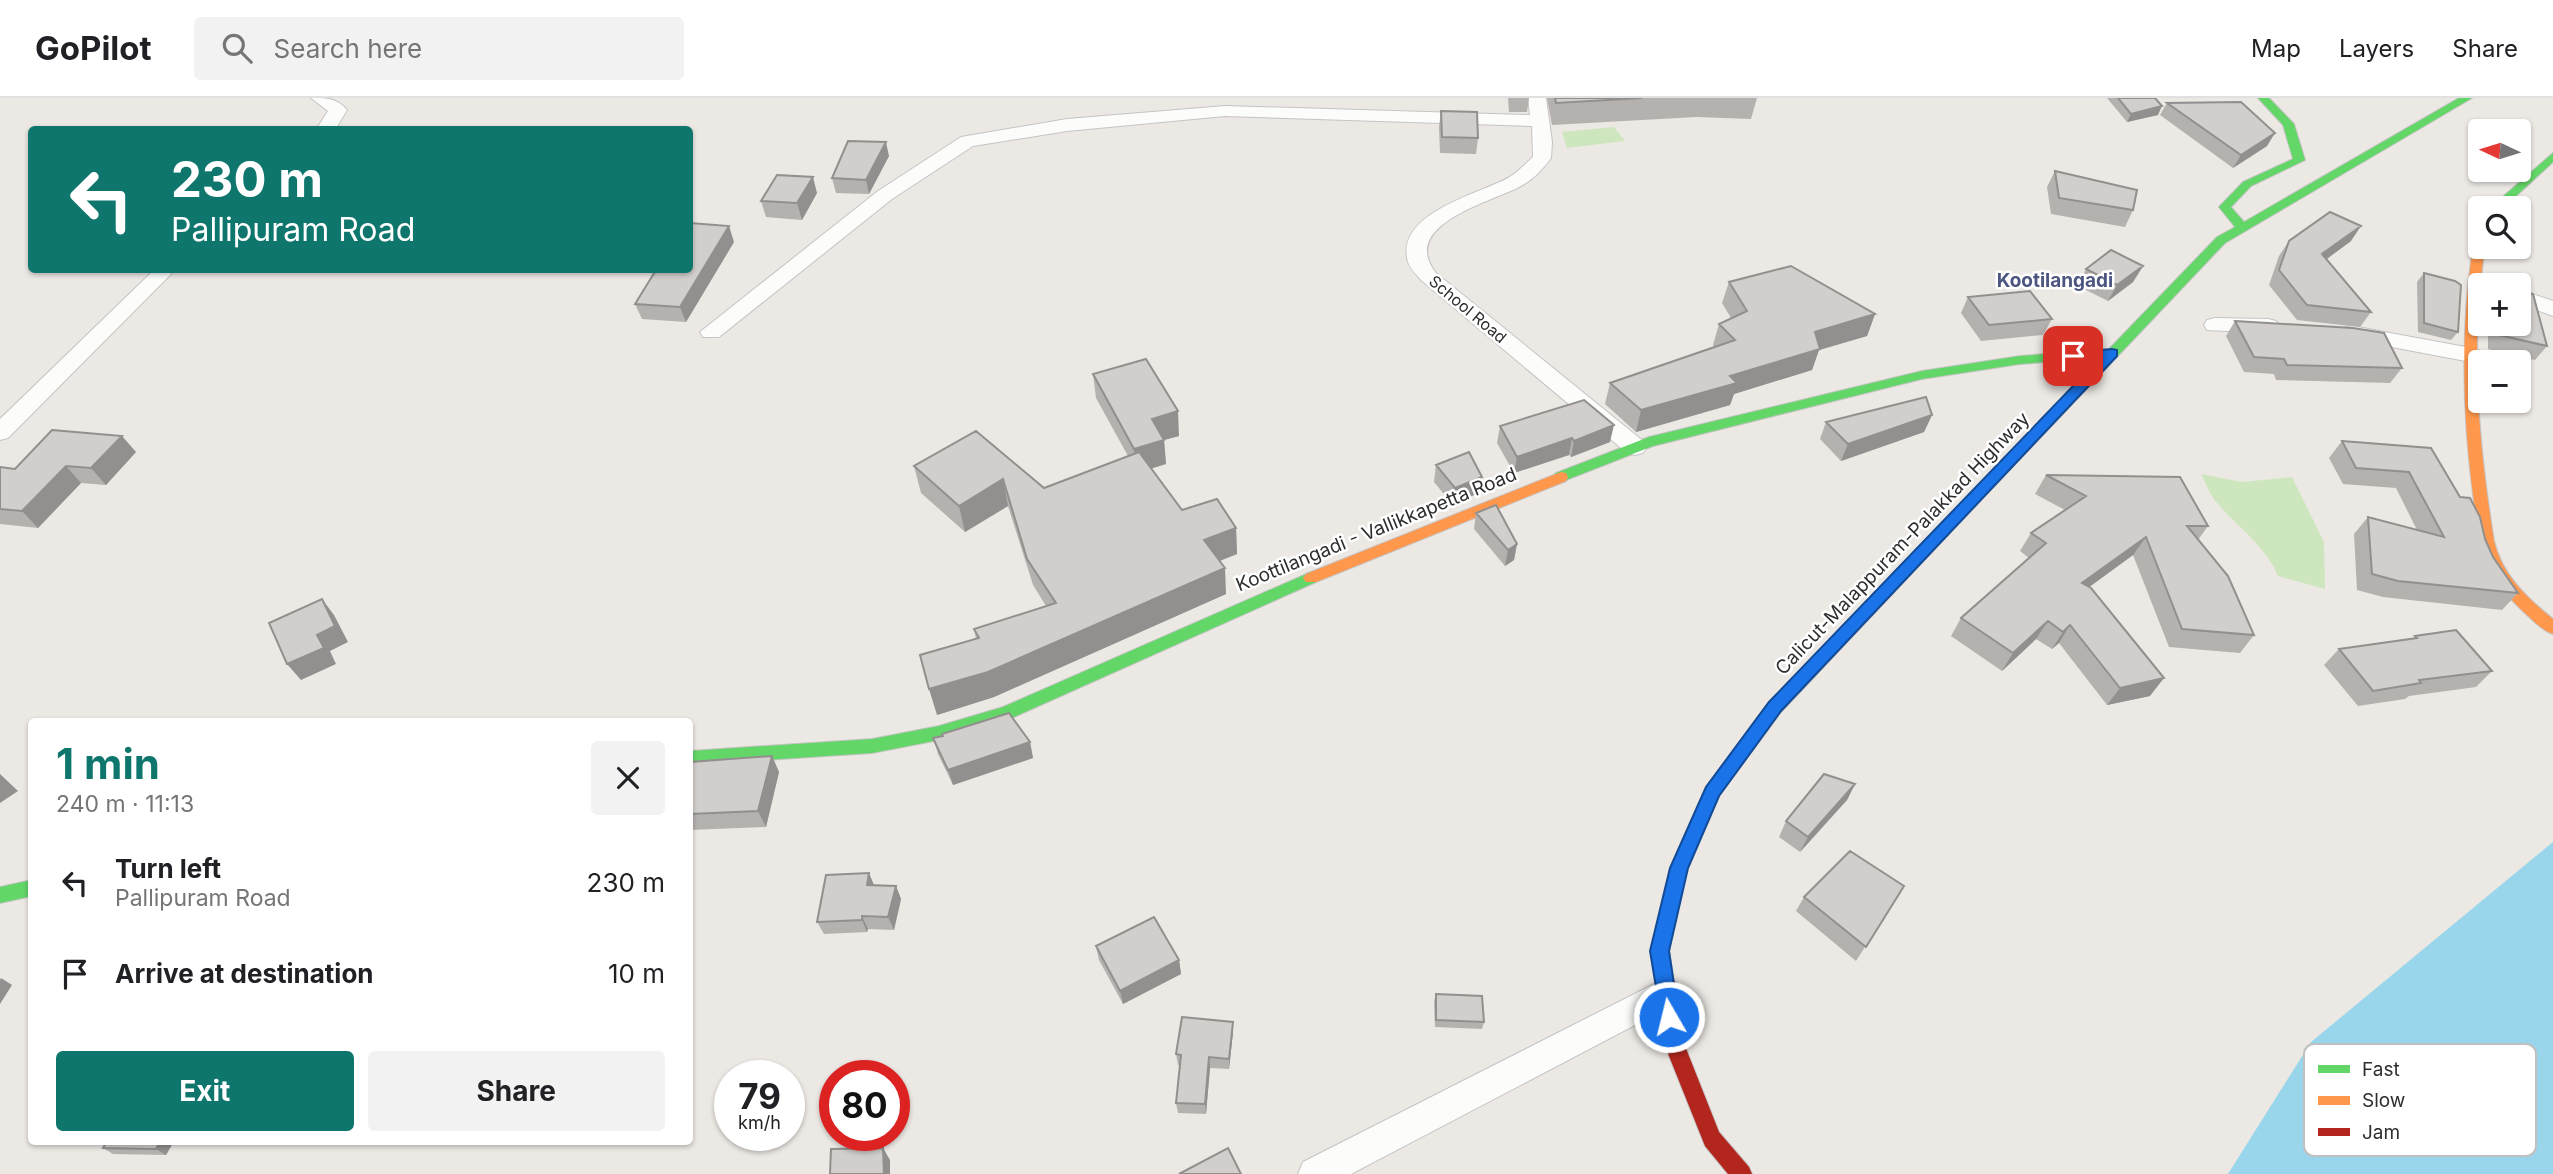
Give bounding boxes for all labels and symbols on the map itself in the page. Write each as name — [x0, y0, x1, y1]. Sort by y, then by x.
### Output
north arrow — [2468, 119, 2530, 182]
district label: Kootilangadi — [1997, 269, 2113, 292]
street label: School Road — [1425, 271, 1511, 347]
pin — [2043, 326, 2103, 386]
street label: Calicut-Malappuram-Palakkad Highway — [1770, 407, 2035, 679]
street label: Koottilangadi - Vallikkapetta Road — [1233, 462, 1520, 596]
position arrow — [1632, 980, 1706, 1054]
legend — [2304, 1044, 2536, 1156]
text: Fast — [2362, 1058, 2400, 1081]
speed limit sign: 80 — [819, 1060, 910, 1151]
text: Slow — [2362, 1089, 2405, 1112]
text: Jam — [2362, 1121, 2400, 1144]

